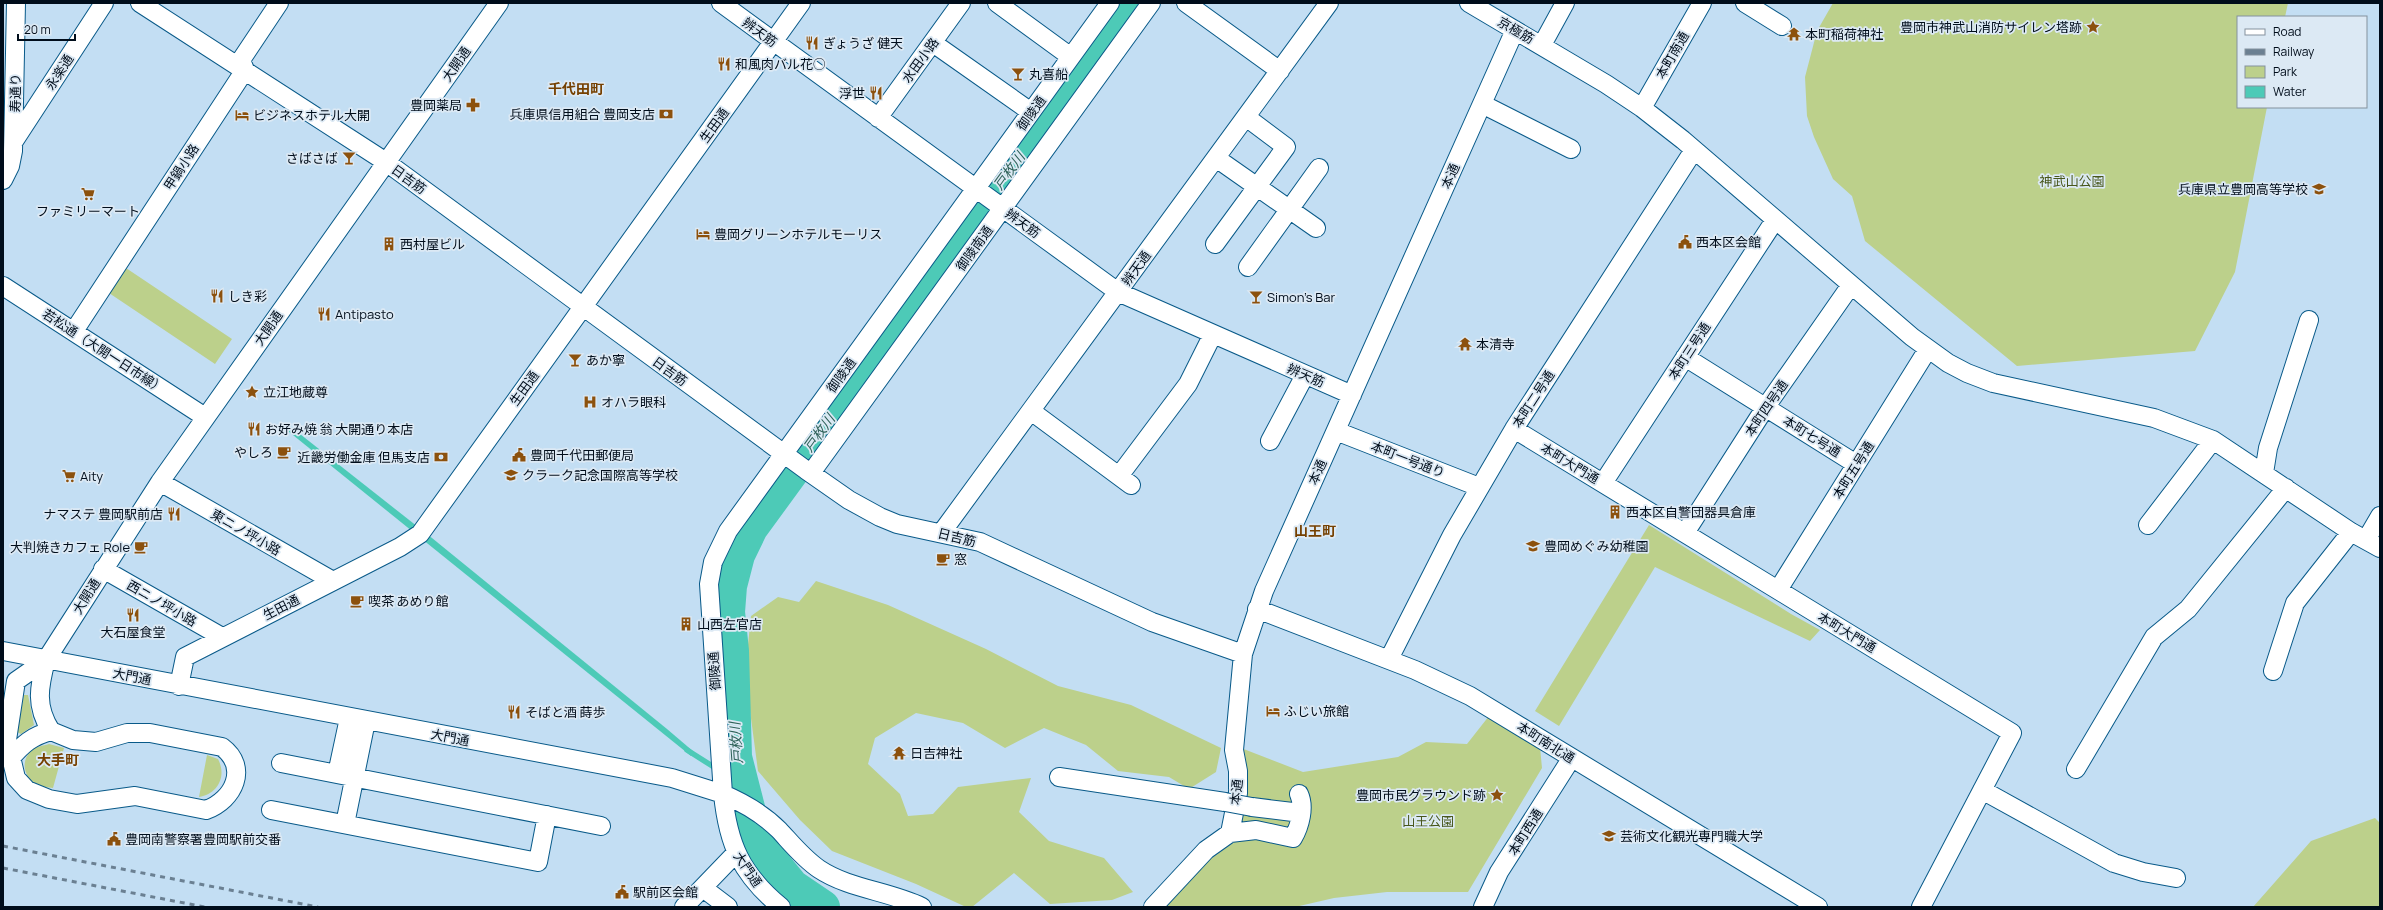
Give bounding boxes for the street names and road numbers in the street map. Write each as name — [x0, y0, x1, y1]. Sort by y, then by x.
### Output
street label: 京極筋 — [1495, 12, 1537, 48]
street label: 辨天筋 — [739, 13, 781, 51]
street label: 本町南通 — [1651, 28, 1693, 82]
street label: 水田小路 — [897, 34, 943, 86]
street label: 大開通 — [437, 43, 475, 85]
street label: 永楽通 — [41, 51, 77, 93]
street label: 寿通り — [6, 73, 24, 113]
street label: 御陵通 — [1012, 92, 1050, 134]
street label: 生田通 — [695, 104, 733, 146]
street label: 甲鍋小路 — [159, 140, 203, 194]
street label: 日吉筋 — [388, 160, 430, 198]
street label: 本通 — [1436, 160, 1464, 192]
street label: 辨天筋 — [1002, 204, 1044, 242]
street label: 御陵南通 — [951, 222, 997, 274]
street label: 辨天通 — [1117, 247, 1155, 289]
street label: 若松通（大開一日市線） — [39, 305, 169, 397]
street label: 大開通 — [249, 307, 287, 349]
street label: 本町三号通 — [1664, 319, 1714, 383]
street label: 日吉筋 — [649, 352, 691, 390]
street label: 御陵通 — [822, 354, 860, 396]
street label: 辨天筋 — [1285, 359, 1327, 391]
street label: 生田通 — [505, 367, 543, 409]
street label: 本町二号通 — [1508, 367, 1558, 431]
street label: 本町四号通 — [1740, 376, 1792, 440]
street label: 本町七号通 — [1780, 411, 1844, 461]
street label: 本町一号通り — [1368, 437, 1448, 481]
street label: 本町五号通 — [1828, 438, 1878, 502]
street label: 本町大門通 — [1538, 439, 1602, 487]
street label: 本通 — [1303, 456, 1331, 488]
street label: 東ニノ坪小路 — [208, 505, 284, 559]
street label: 日吉筋 — [936, 524, 978, 550]
street label: 大開通 — [68, 575, 104, 617]
street label: 西ニノ坪小路 — [124, 576, 200, 630]
street label: 生田通 — [260, 590, 302, 624]
street label: 本町大門通 — [1815, 608, 1879, 656]
street label: 御陵通 — [704, 651, 724, 691]
street label: 大門通 — [111, 663, 153, 689]
street label: 本町南北通 — [1514, 717, 1578, 767]
street label: 大門通 — [429, 724, 471, 750]
street label: 本通 — [1226, 778, 1246, 806]
street label: 本町西通 — [1504, 805, 1546, 859]
street label: 大門通 — [730, 848, 766, 890]

